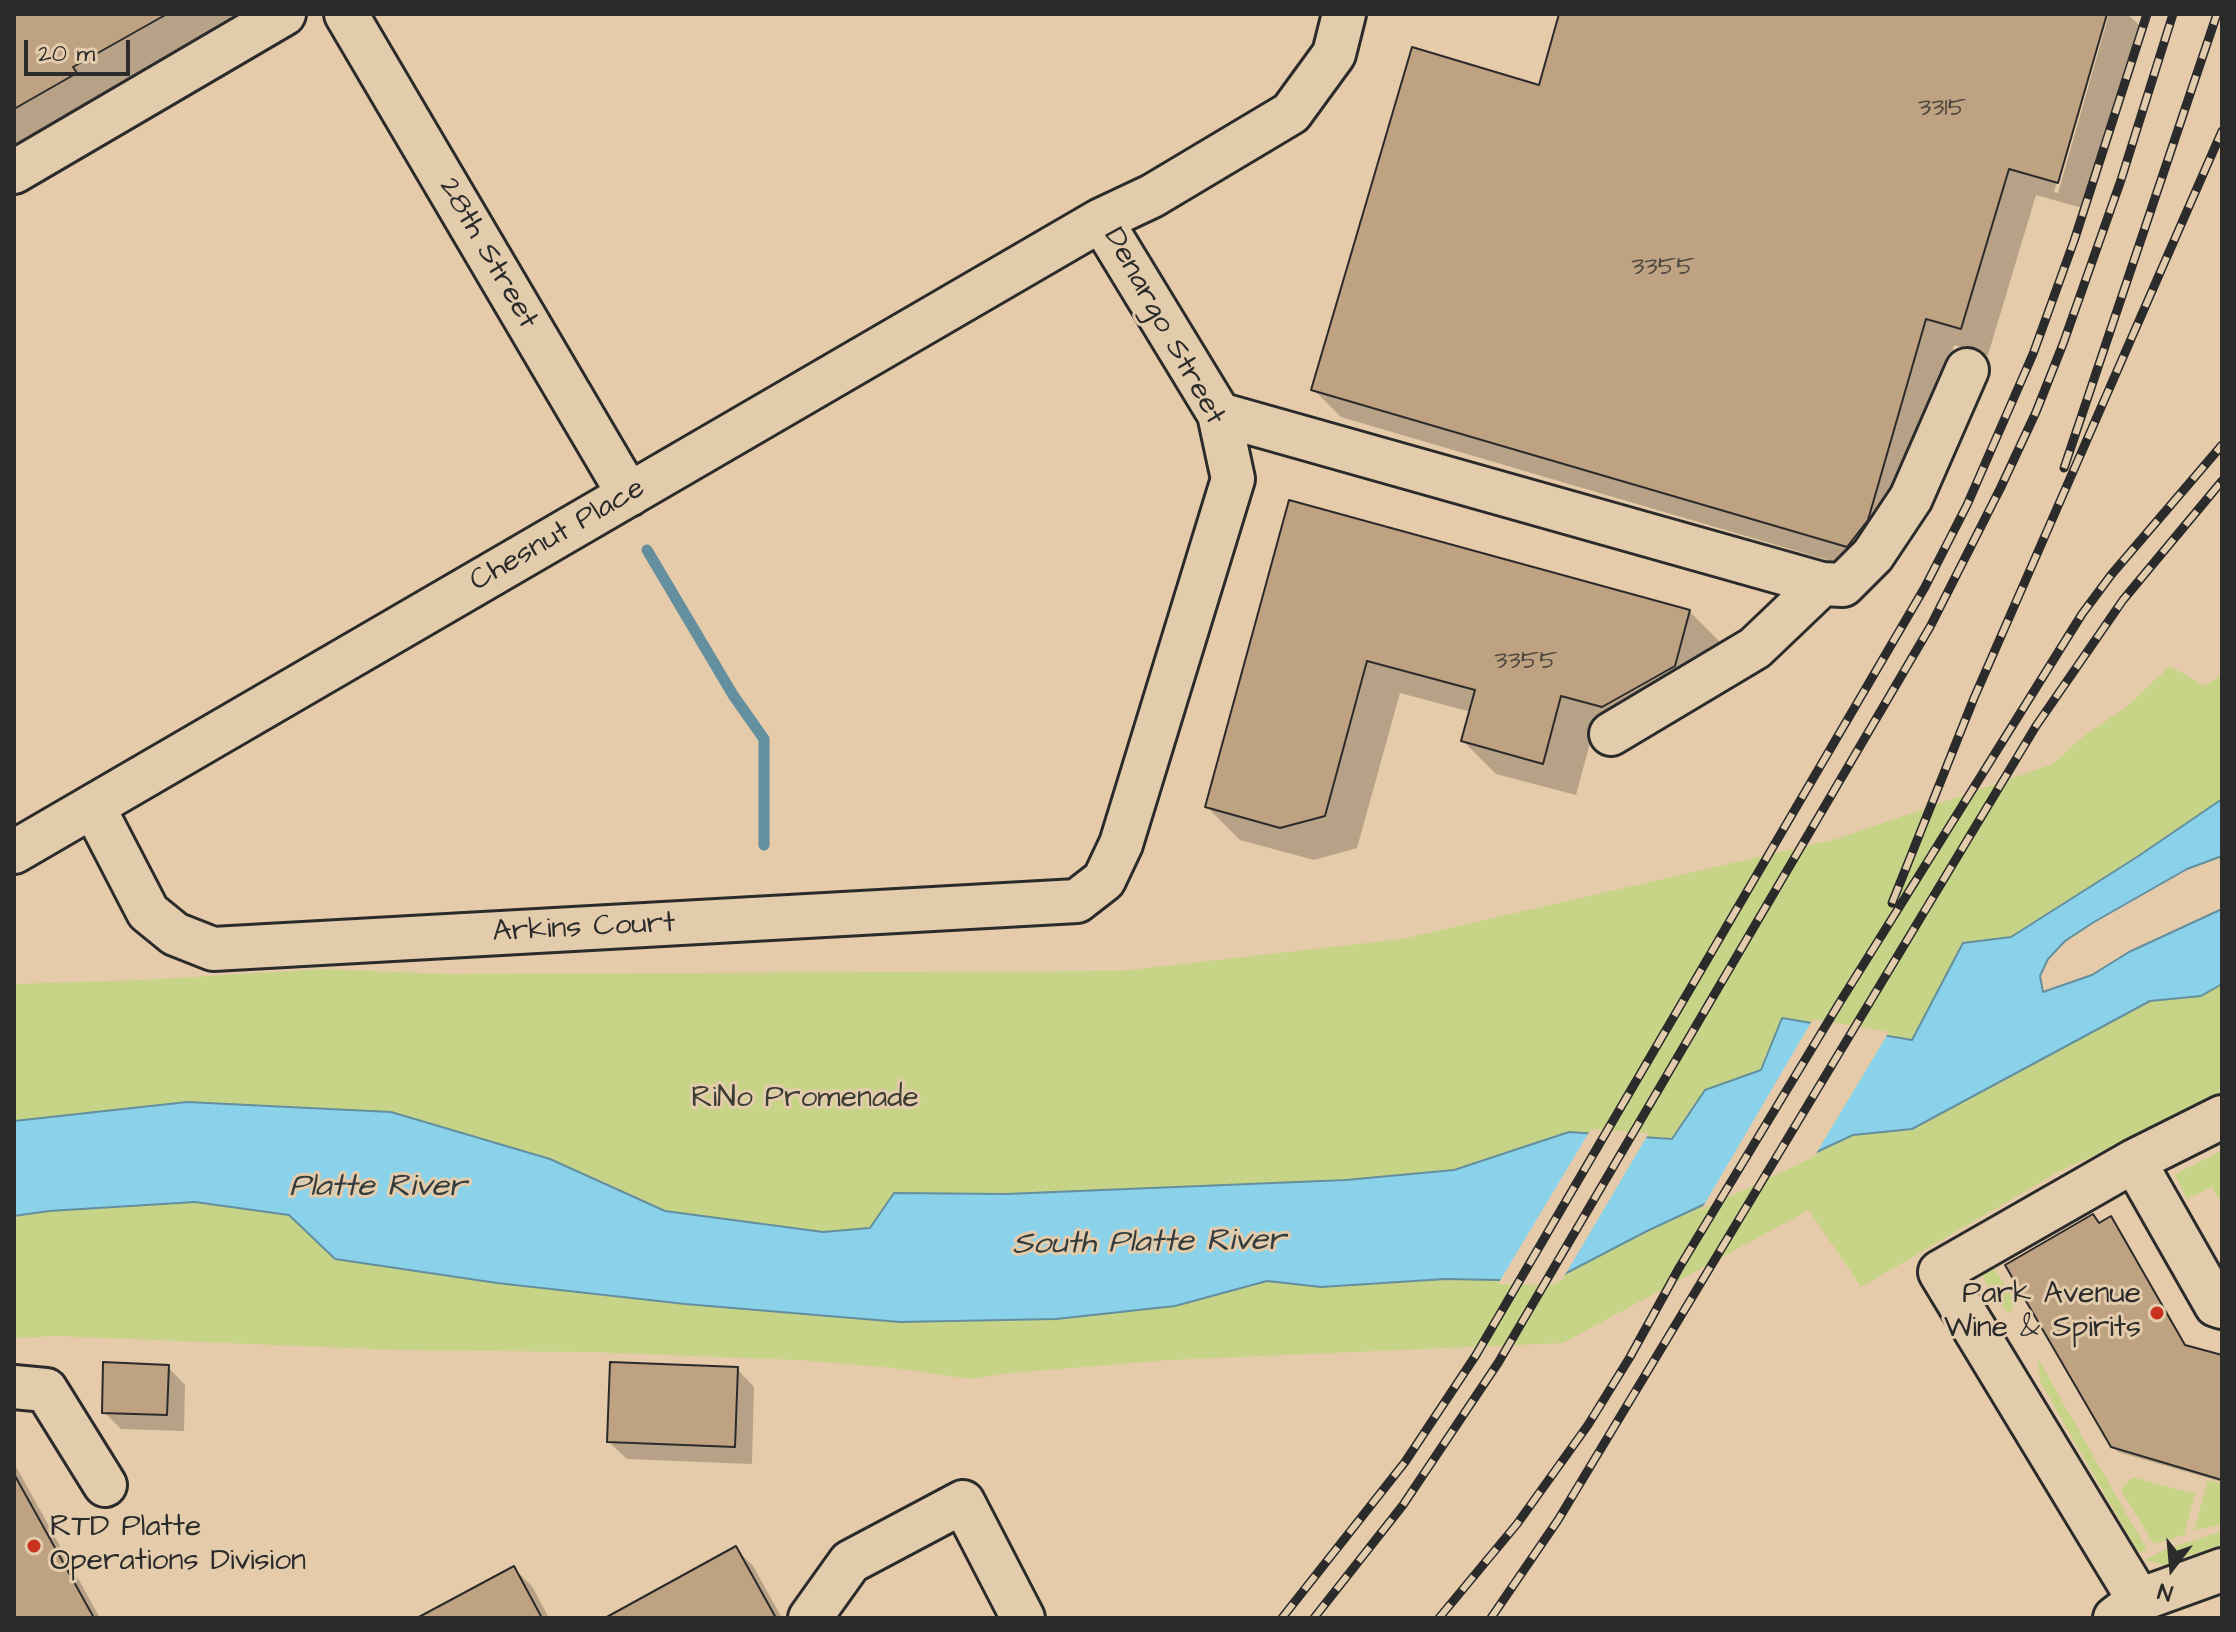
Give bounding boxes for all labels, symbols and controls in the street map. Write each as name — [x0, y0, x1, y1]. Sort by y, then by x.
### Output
scale bar — [28, 24, 134, 74]
text: 20 m — [38, 37, 95, 71]
house number: 3315 — [1918, 94, 1966, 126]
street label: 28th Street — [429, 172, 545, 336]
street label: Denargo Street — [1094, 222, 1232, 432]
house number: 3355 — [1631, 253, 1695, 285]
street label: Chesnut Place — [464, 471, 652, 601]
house number: 3355 — [1494, 647, 1558, 679]
street label: Arkins Court — [492, 906, 676, 952]
park label: RiNo Promenade — [691, 1082, 919, 1118]
water label: Platte River — [290, 1169, 466, 1207]
water label: South Platte River — [1012, 1222, 1286, 1266]
place label: Park Avenue Wine & Spirits — [1944, 1278, 2141, 1348]
marker: Park Avenue Wine & Spirits — [2148, 1304, 2166, 1322]
place label: RTD Platte Operations Division — [50, 1511, 306, 1582]
north arrow — [2132, 1528, 2212, 1608]
marker: RTD Platte Operations Division — [25, 1537, 43, 1555]
text: N — [2154, 1575, 2176, 1608]

